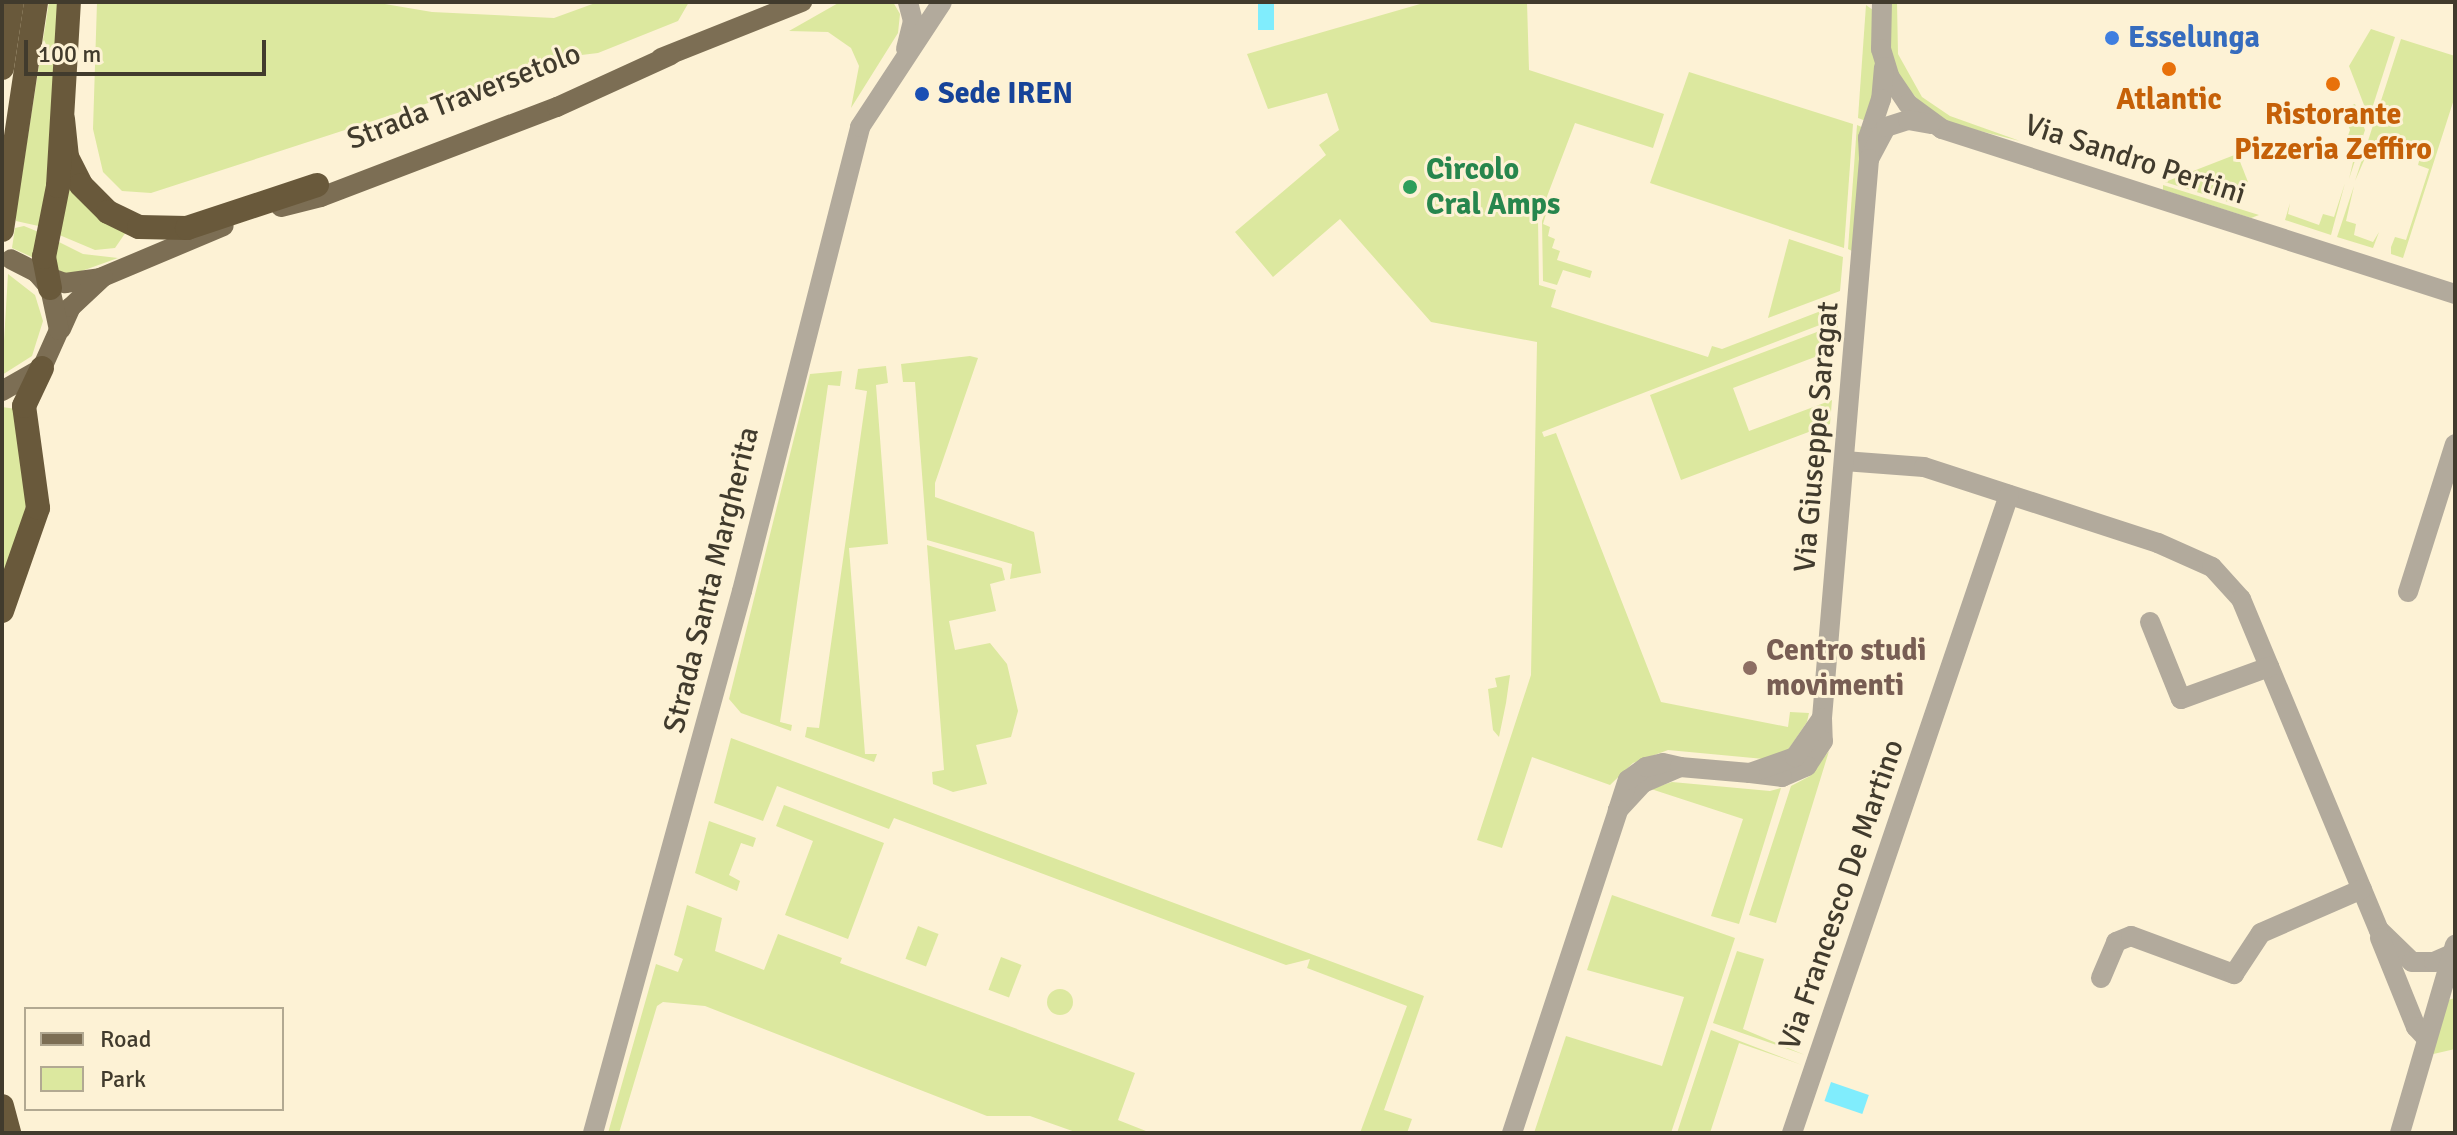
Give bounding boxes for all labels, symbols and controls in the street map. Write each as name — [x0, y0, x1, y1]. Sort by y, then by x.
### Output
place label: Esselunga — [2128, 20, 2260, 56]
scale bar — [28, 24, 270, 74]
marker: Esselunga — [2103, 29, 2121, 47]
street label: Strada Traversetolo — [342, 36, 586, 158]
text: 100 m — [38, 39, 101, 69]
marker: Atlantic — [2160, 60, 2178, 78]
marker: Ristorante Pizzeria Zeffiro — [2324, 75, 2342, 93]
place label: Sede IREN — [938, 76, 1073, 112]
place label: Atlantic — [2116, 82, 2222, 118]
marker: Sede IREN — [913, 85, 931, 103]
place label: Ristorante Pizzeria Zeffiro — [2234, 97, 2432, 168]
street label: Via Sandro Pertini — [2020, 107, 2250, 213]
place label: Circolo Cral Amps — [1426, 152, 1560, 222]
marker: Circolo Cral Amps — [1401, 178, 1419, 196]
street label: Via Giuseppe Saragat — [1787, 300, 1847, 574]
street label: Strada Santa Margherita — [657, 423, 767, 737]
place label: Centro studi movimenti — [1766, 633, 1926, 704]
marker: Centro studi movimenti — [1741, 659, 1759, 677]
street label: Via Francesco De Martino — [1772, 735, 1912, 1055]
legend — [24, 1007, 284, 1111]
text: Road — [100, 1024, 151, 1054]
text: Park — [100, 1064, 146, 1094]

